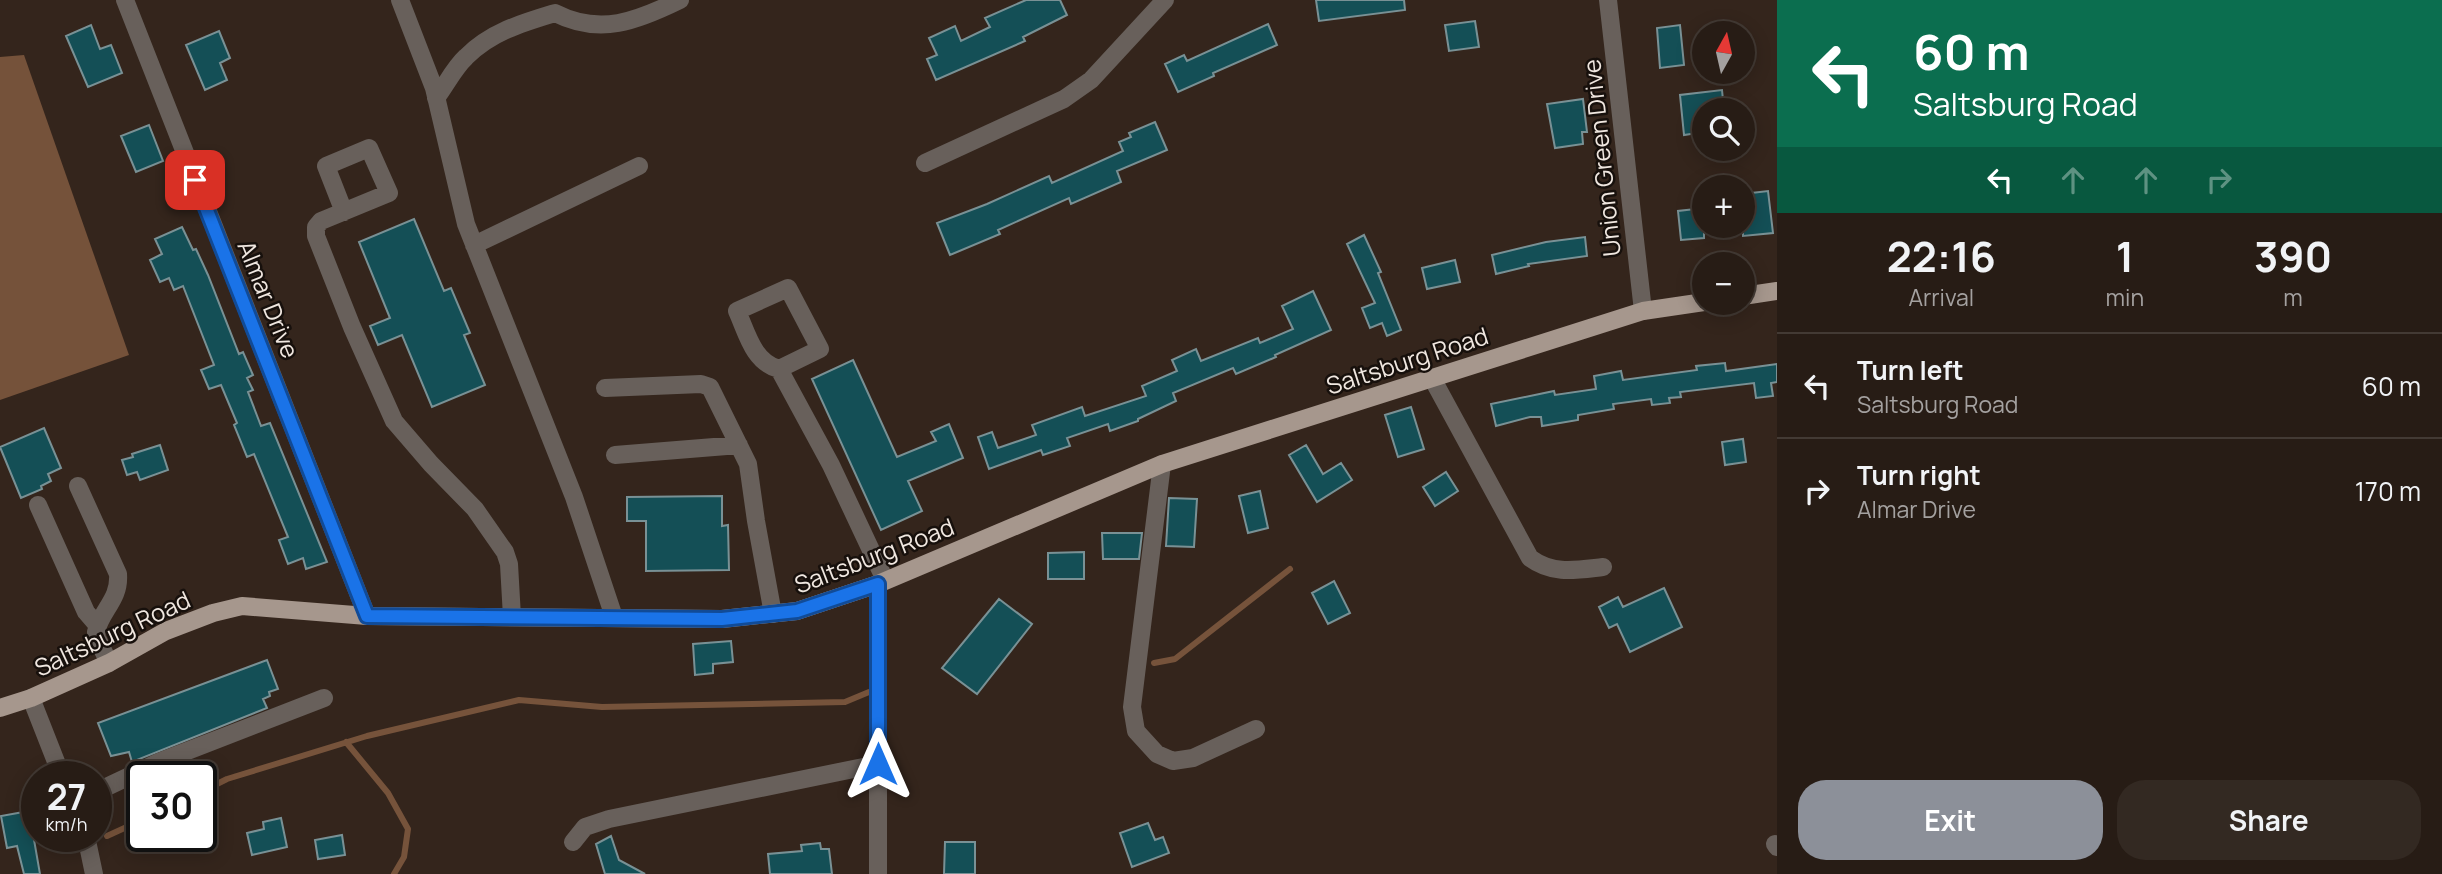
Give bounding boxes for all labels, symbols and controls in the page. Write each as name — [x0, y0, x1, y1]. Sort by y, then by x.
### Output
text: 60 m — [1913, 18, 2030, 85]
north arrow — [1692, 21, 1755, 84]
map controls — [1692, 21, 1755, 315]
icon: left — [1798, 28, 1889, 119]
street label: Union Green Drive — [1574, 58, 1628, 258]
text: Saltsburg Road — [1913, 82, 2138, 126]
button: search — [1692, 98, 1755, 161]
pin — [165, 150, 225, 210]
icon: arrive — [176, 161, 214, 199]
icon: left — [1981, 161, 2019, 199]
icon: ahead — [2054, 161, 2092, 199]
icon: ahead — [2127, 161, 2165, 199]
icon: right — [2200, 161, 2238, 199]
button: + — [1692, 175, 1755, 238]
text: 22:16 — [1887, 227, 1996, 285]
text: 1 — [2116, 227, 2134, 285]
text: 390 — [2254, 227, 2332, 285]
street label: Almar Drive — [230, 235, 308, 363]
button: − — [1692, 252, 1755, 315]
text: Arrival — [1908, 281, 1974, 313]
text: min — [2106, 281, 2144, 313]
text: m — [2283, 281, 2303, 313]
street label: Saltsburg Road — [1322, 318, 1492, 402]
text: Turn left — [1857, 352, 1964, 388]
icon: left — [1798, 367, 1836, 405]
text: 60 m — [2362, 368, 2421, 404]
text: Saltsburg Road — [1857, 388, 2018, 420]
text: Turn right — [1857, 457, 1981, 493]
icon: right — [1798, 472, 1836, 510]
text: 170 m — [2355, 473, 2421, 509]
text: Almar Drive — [1857, 493, 1976, 525]
street label: Saltsburg Road — [789, 509, 959, 601]
street label: Saltsburg Road — [29, 582, 195, 684]
position arrow — [841, 727, 915, 801]
speed limit sign: 30 — [126, 761, 217, 852]
text: 27 — [47, 773, 86, 821]
button: Exit — [1798, 780, 2103, 860]
button: Share — [2117, 780, 2421, 860]
text: km/h — [46, 812, 87, 836]

